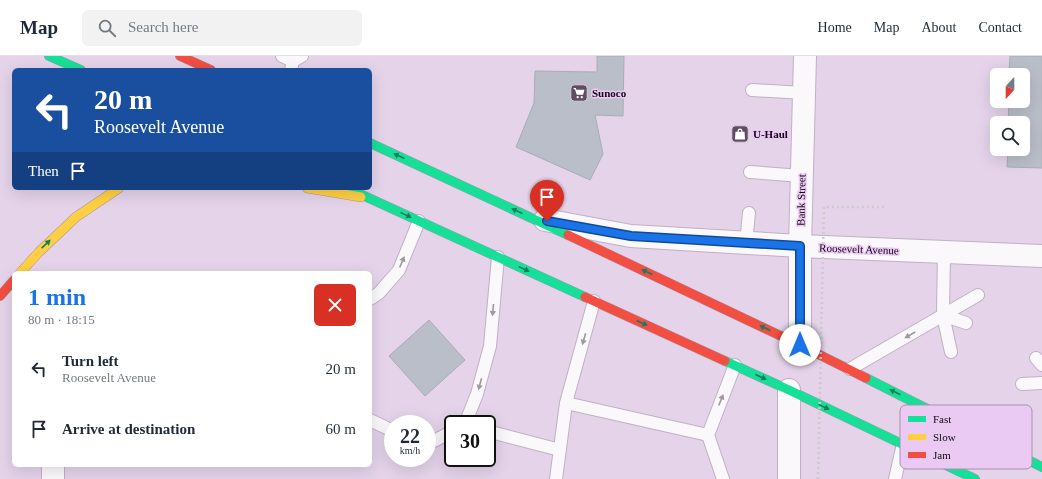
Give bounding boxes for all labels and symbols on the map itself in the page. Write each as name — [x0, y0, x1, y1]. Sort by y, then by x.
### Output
north arrow — [990, 68, 1030, 108]
supermarket icon: Sunoco — [569, 83, 589, 103]
place label: Sunoco — [592, 87, 627, 99]
shop icon: U-Haul — [730, 124, 750, 144]
place label: U-Haul — [753, 128, 788, 140]
one-way arrow — [392, 153, 404, 159]
street label: Bank Street — [795, 174, 807, 226]
pin — [530, 180, 564, 221]
one-way arrow — [511, 208, 523, 214]
one-way arrow — [400, 212, 411, 218]
one-way arrow — [41, 239, 51, 249]
street label: Roosevelt Avenue — [819, 242, 899, 256]
one-way arrow — [399, 256, 405, 267]
one-way arrow — [519, 266, 530, 272]
one-way arrow — [641, 269, 653, 275]
one-way arrow — [490, 303, 497, 316]
one-way arrow — [637, 320, 648, 326]
position arrow — [779, 324, 821, 366]
one-way arrow — [759, 325, 770, 331]
one-way arrow — [905, 331, 915, 339]
one-way arrow — [581, 333, 587, 345]
one-way arrow — [755, 374, 766, 380]
one-way arrow — [477, 378, 483, 390]
one-way arrow — [889, 389, 901, 395]
one-way arrow — [719, 394, 725, 406]
one-way arrow — [818, 404, 830, 410]
legend — [900, 405, 1032, 469]
text: Fast — [933, 413, 951, 425]
speed limit sign: 30 — [444, 415, 496, 467]
text: Slow — [933, 431, 956, 443]
text: Jam — [933, 449, 951, 461]

